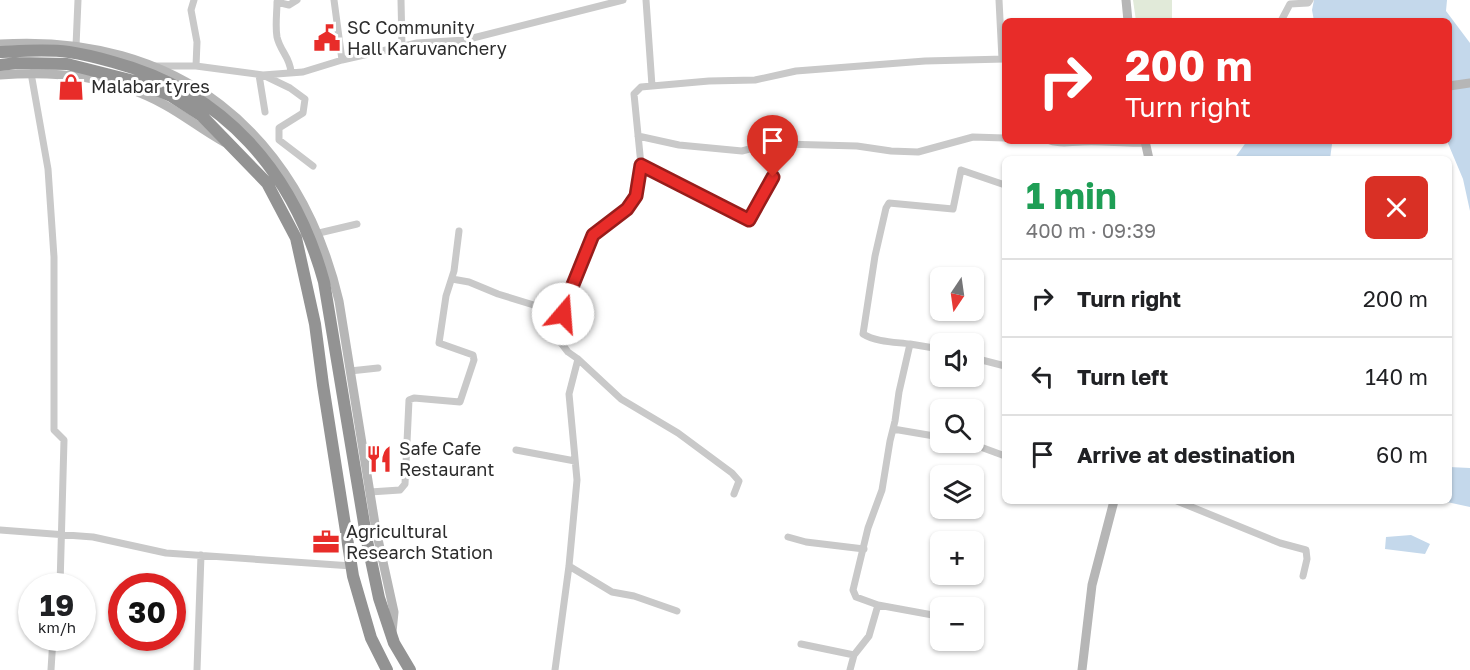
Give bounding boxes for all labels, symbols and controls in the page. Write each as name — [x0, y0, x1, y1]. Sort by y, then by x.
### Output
place label: SC Community Hall Karuvanchery — [347, 16, 507, 59]
public building icon: SC Community Hall Karuvanchery — [312, 23, 342, 53]
text: 200 m — [1125, 40, 1252, 90]
icon: right — [1026, 42, 1104, 120]
shop icon: Malabar tyres — [56, 72, 86, 102]
place label: Malabar tyres — [91, 75, 210, 97]
text: Turn right — [1125, 91, 1251, 123]
pin — [747, 115, 798, 177]
icon: arrive — [756, 124, 789, 157]
text: 1 min — [1026, 174, 1117, 217]
button: close — [1365, 176, 1428, 239]
text: 400 m · 09:39 — [1026, 218, 1156, 242]
north arrow — [930, 267, 984, 321]
map controls — [930, 267, 984, 651]
position arrow — [531, 282, 595, 346]
icon: right — [1026, 282, 1059, 315]
text: Turn right — [1077, 285, 1181, 312]
text: 200 m — [1363, 285, 1428, 312]
button: sound — [930, 333, 984, 387]
icon: left — [1026, 360, 1059, 393]
text: Turn left — [1077, 363, 1168, 390]
text: 140 m — [1365, 363, 1428, 390]
button: search — [930, 399, 984, 453]
place label: Safe Cafe Restaurant — [399, 437, 494, 480]
icon: arrive — [1026, 438, 1059, 471]
text: Arrive at destination — [1077, 441, 1295, 468]
text: 60 m — [1376, 441, 1428, 468]
restaurant icon: Safe Cafe Restaurant — [364, 444, 394, 474]
button: layers — [930, 465, 984, 519]
place label: Agricultural Research Station — [346, 520, 493, 563]
office icon: Agricultural Research Station — [311, 527, 341, 557]
button: + — [930, 531, 984, 585]
speed limit sign: 30 — [108, 573, 186, 651]
text: 19 — [40, 587, 74, 623]
button: − — [930, 597, 984, 651]
text: km/h — [38, 618, 76, 636]

